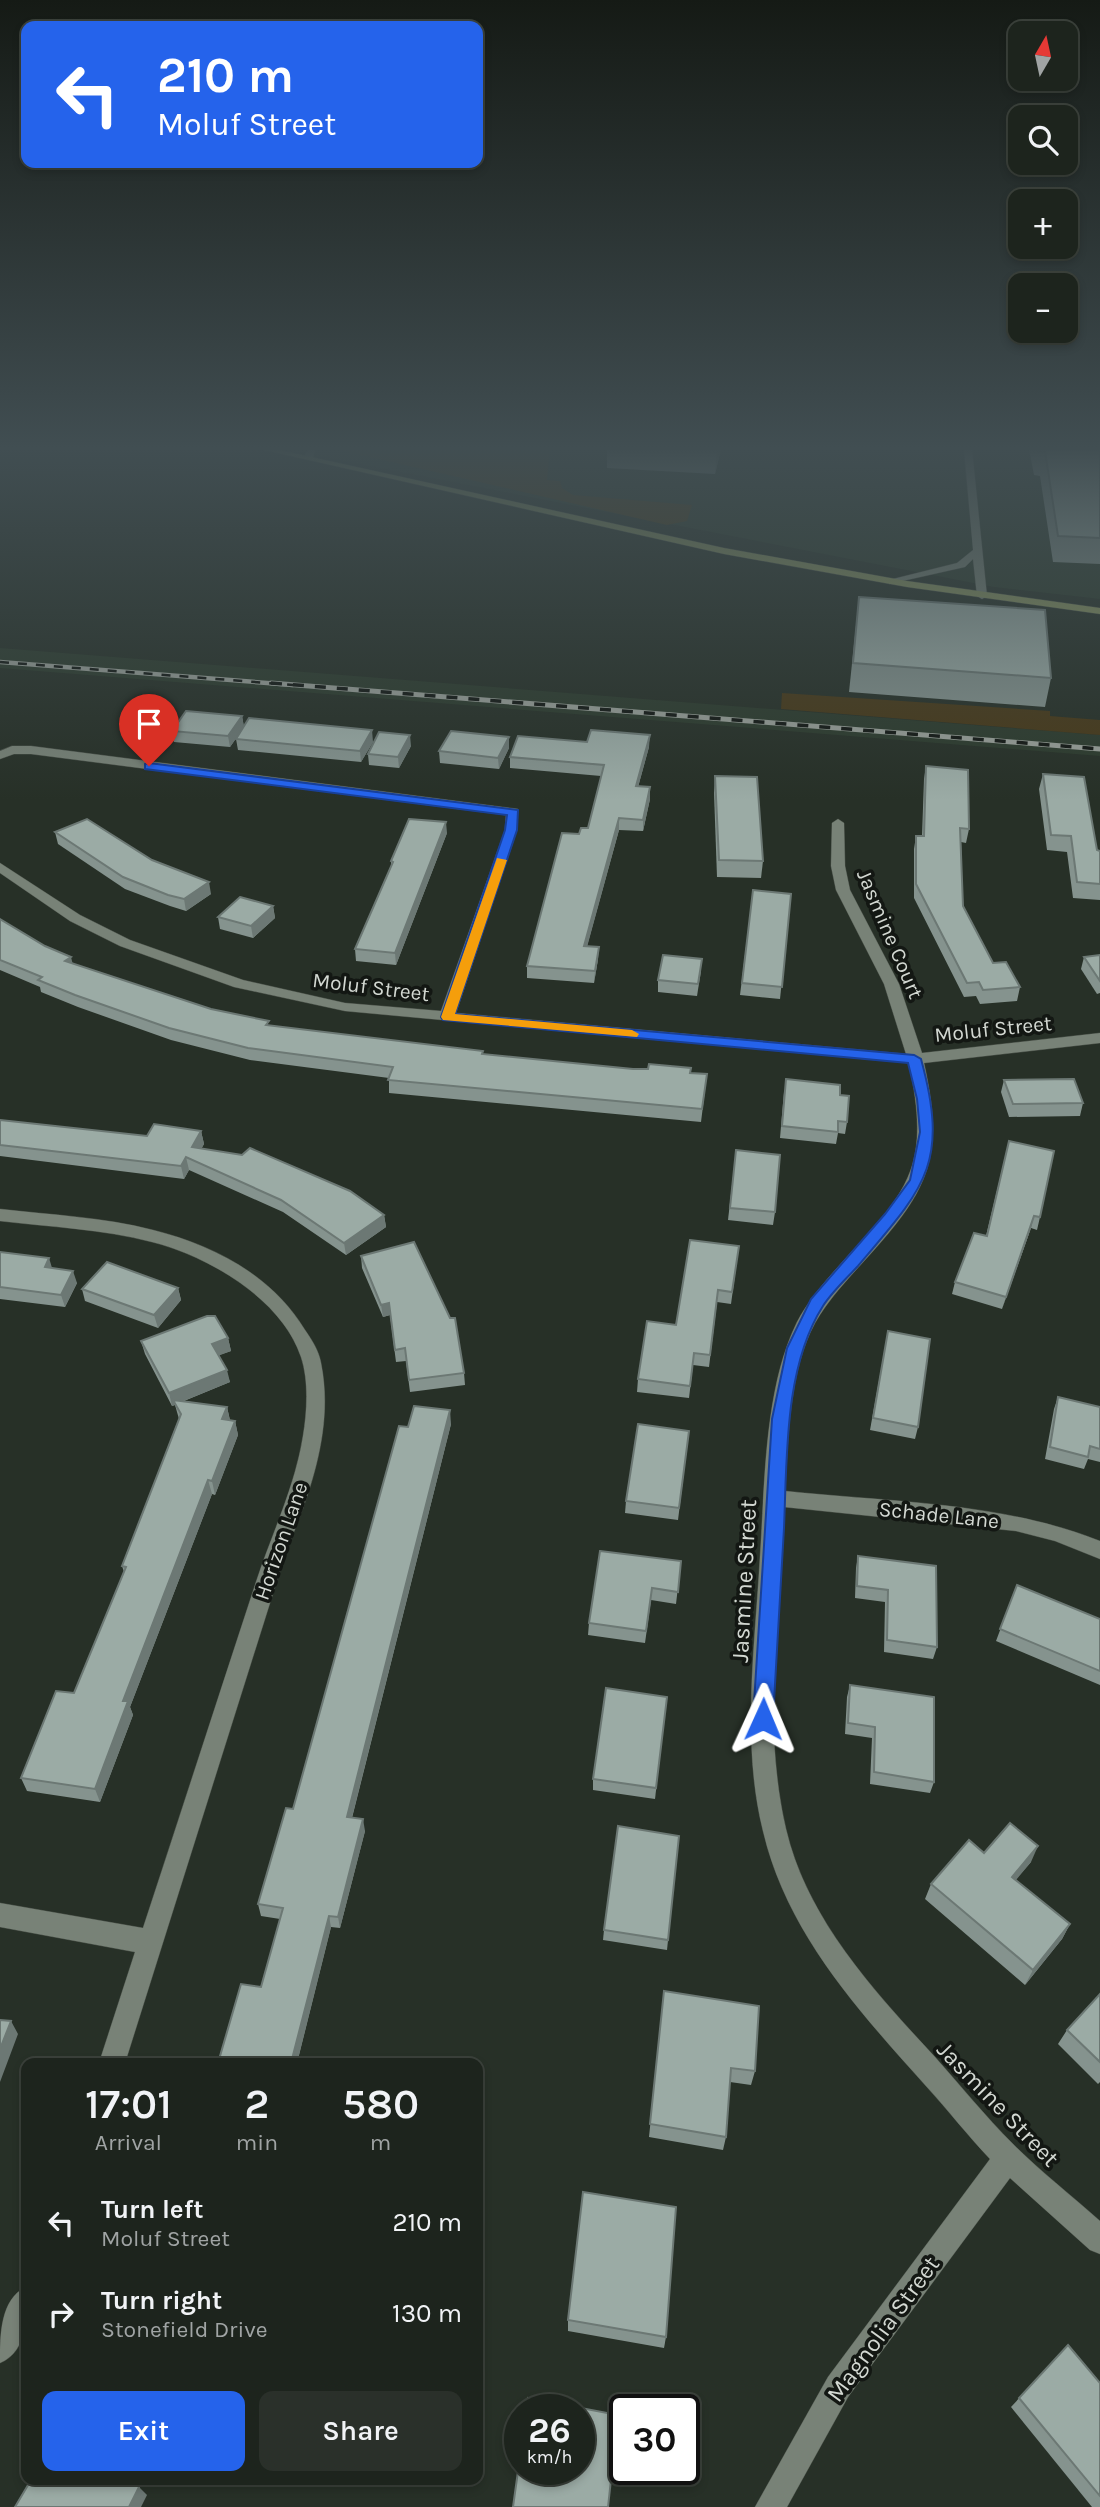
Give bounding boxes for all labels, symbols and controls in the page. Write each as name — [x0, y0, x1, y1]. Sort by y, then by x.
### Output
north arrow — [1008, 21, 1078, 91]
map controls — [1008, 21, 1078, 343]
text: 210 m — [157, 47, 294, 104]
icon: left — [42, 49, 133, 140]
button: search — [1008, 105, 1078, 175]
text: Moluf Street — [157, 106, 336, 143]
button: + — [1008, 189, 1078, 259]
button: − — [1008, 273, 1078, 343]
pin — [119, 694, 179, 766]
icon: arrive — [130, 705, 168, 743]
street label: Jasmine Court — [852, 866, 928, 1002]
street label: Moluf Street — [311, 968, 431, 1006]
street label: Moluf Street — [933, 1011, 1053, 1047]
street label: Horizon Lane — [250, 1479, 312, 1603]
street label: Schade Lane — [878, 1497, 1000, 1533]
street label: Jasmine Street — [726, 1499, 762, 1663]
position arrow — [726, 1682, 800, 1756]
street label: Jasmine Street — [931, 2035, 1065, 2173]
text: 17:01 — [85, 2079, 172, 2129]
text: 2 — [244, 2079, 269, 2129]
text: 580 — [342, 2079, 419, 2129]
text: Arrival — [95, 2129, 162, 2156]
text: min — [236, 2129, 278, 2156]
text: m — [370, 2129, 391, 2156]
text: Turn left — [101, 2194, 203, 2225]
icon: left — [42, 2204, 80, 2242]
text: 210 m — [392, 2207, 462, 2238]
text: Moluf Street — [101, 2225, 230, 2252]
street label: Magnolia Street — [821, 2251, 945, 2407]
text: Turn right — [101, 2285, 222, 2316]
icon: right — [42, 2295, 80, 2333]
text: 130 m — [392, 2298, 462, 2329]
text: Stonefield Drive — [101, 2316, 268, 2343]
button: Exit — [42, 2391, 245, 2471]
button: Share — [259, 2391, 462, 2471]
speed limit sign: 30 — [609, 2394, 700, 2485]
text: 26 — [528, 2410, 571, 2451]
text: km/h — [527, 2446, 572, 2468]

